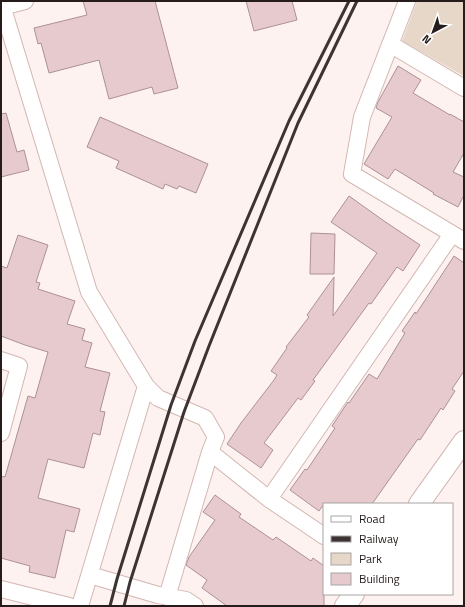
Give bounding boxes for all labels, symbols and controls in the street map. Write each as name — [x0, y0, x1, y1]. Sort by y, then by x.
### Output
north arrow — [413, 12, 453, 52]
text: N — [418, 31, 435, 48]
legend — [323, 503, 453, 595]
text: Road — [359, 509, 385, 528]
text: Railway — [359, 529, 399, 548]
text: Park — [359, 549, 382, 568]
text: Building — [359, 569, 400, 588]

